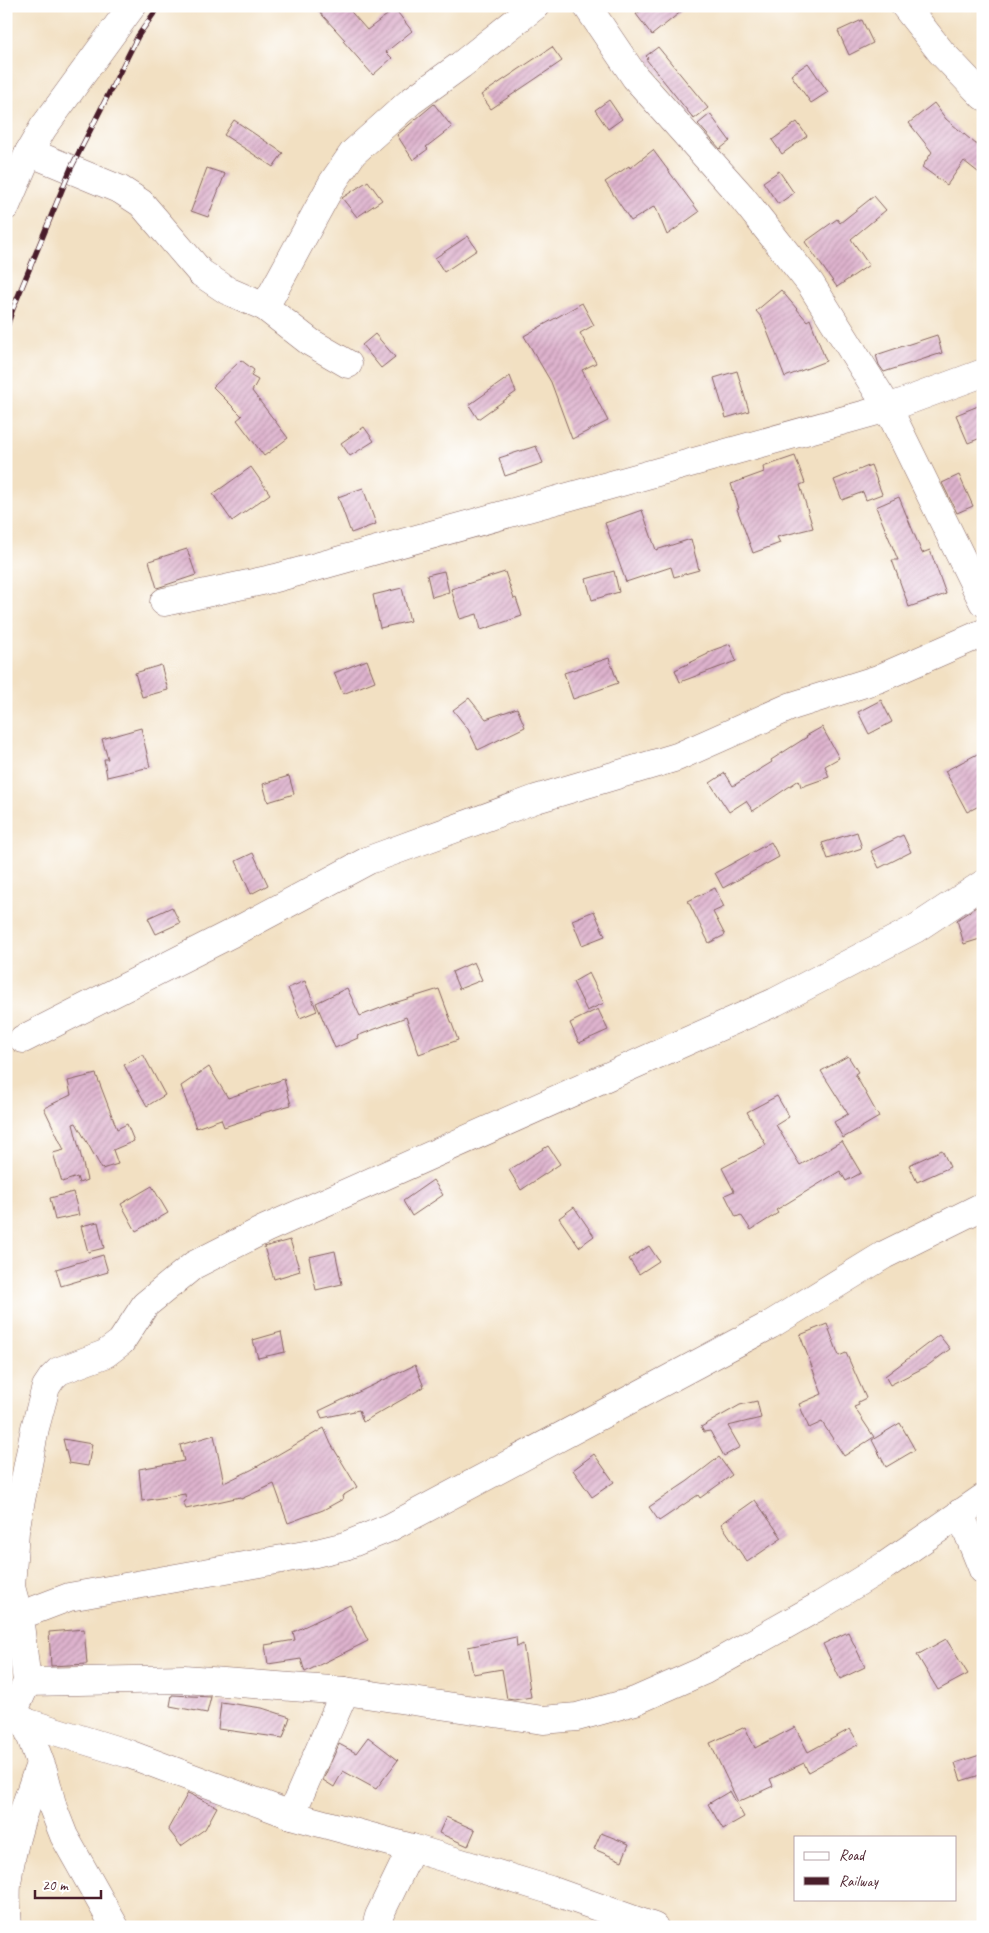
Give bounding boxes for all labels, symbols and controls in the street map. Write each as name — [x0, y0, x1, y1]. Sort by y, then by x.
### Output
legend — [794, 1836, 956, 1900]
text: Road — [839, 1846, 866, 1865]
scale bar — [35, 1868, 101, 1900]
text: Railway — [839, 1872, 880, 1891]
text: 20 m — [42, 1876, 69, 1895]

